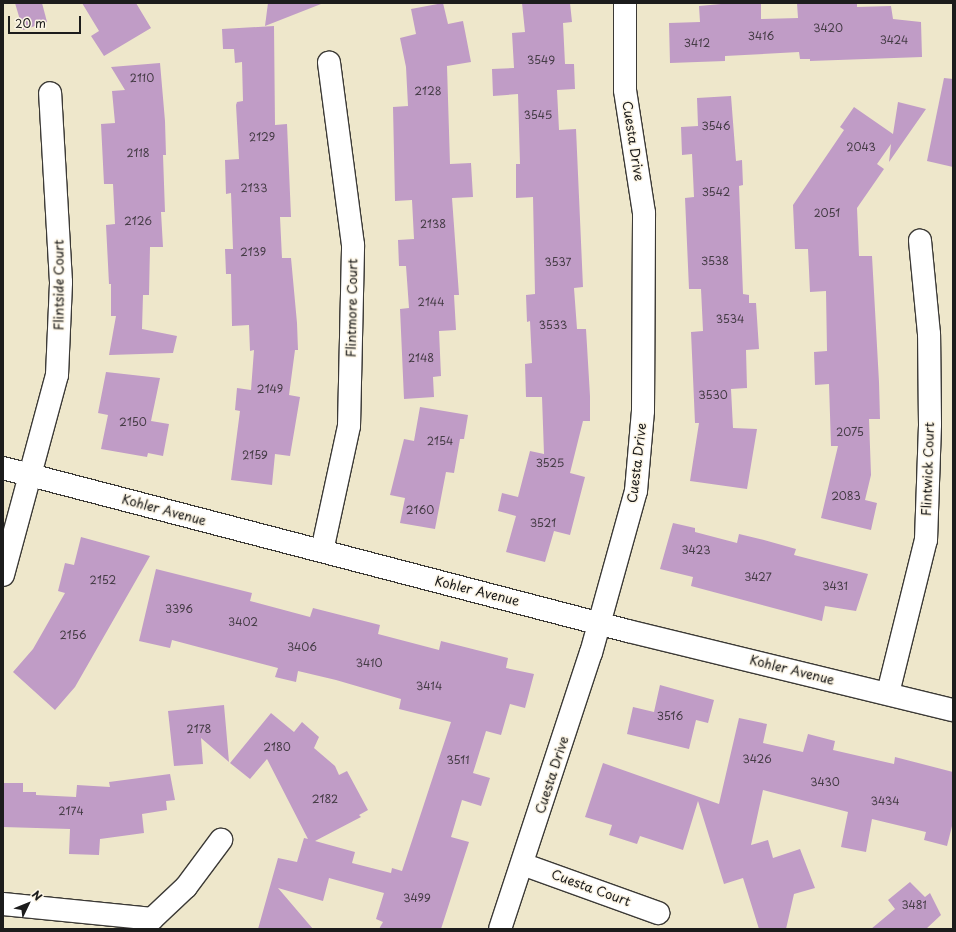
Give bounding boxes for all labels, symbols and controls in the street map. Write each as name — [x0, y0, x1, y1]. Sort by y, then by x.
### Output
scale bar — [10, 8, 83, 34]
text: 20 m — [15, 14, 46, 32]
house number: 3420 — [813, 21, 843, 35]
house number: 3416 — [748, 29, 774, 43]
house number: 3424 — [880, 33, 908, 47]
house number: 3412 — [684, 36, 710, 50]
house number: 3549 — [527, 53, 555, 67]
house number: 2110 — [130, 71, 154, 85]
house number: 2128 — [414, 84, 442, 98]
street label: Cuesta Drive — [619, 100, 647, 182]
house number: 3545 — [524, 108, 552, 122]
house number: 3546 — [702, 119, 730, 133]
house number: 2129 — [249, 130, 275, 144]
house number: 2043 — [846, 140, 876, 154]
house number: 2118 — [126, 146, 150, 160]
house number: 2133 — [241, 181, 267, 195]
house number: 3542 — [702, 185, 730, 199]
house number: 2051 — [814, 206, 840, 220]
house number: 2126 — [124, 214, 152, 228]
house number: 2138 — [420, 217, 446, 231]
street label: Flintside Court — [51, 239, 67, 331]
house number: 2139 — [240, 245, 266, 259]
house number: 3538 — [701, 254, 729, 268]
house number: 3537 — [545, 255, 571, 269]
street label: Flintmore Court — [343, 258, 361, 358]
house number: 2144 — [418, 295, 444, 309]
house number: 3534 — [716, 312, 744, 326]
house number: 3533 — [539, 318, 567, 332]
house number: 2148 — [408, 351, 434, 365]
house number: 2149 — [257, 382, 283, 396]
house number: 3530 — [698, 388, 728, 402]
house number: 2150 — [119, 415, 147, 429]
street label: Flintwick Court — [919, 421, 937, 517]
street label: Cuesta Drive — [624, 422, 650, 504]
house number: 2075 — [836, 425, 864, 439]
house number: 2154 — [427, 434, 453, 448]
house number: 2159 — [242, 448, 268, 462]
house number: 3525 — [536, 456, 564, 470]
house number: 2083 — [831, 489, 861, 503]
street label: Kohler Avenue — [119, 491, 209, 529]
house number: 2160 — [406, 503, 434, 517]
house number: 3521 — [530, 516, 556, 530]
house number: 3423 — [681, 543, 711, 557]
house number: 3427 — [744, 570, 772, 584]
house number: 2152 — [90, 573, 116, 587]
street label: Kohler Avenue — [432, 573, 522, 609]
house number: 3431 — [822, 579, 848, 593]
house number: 3396 — [165, 602, 193, 616]
house number: 3402 — [228, 615, 258, 629]
house number: 2156 — [60, 628, 86, 642]
house number: 3406 — [287, 640, 317, 654]
street label: Kohler Avenue — [747, 652, 837, 688]
house number: 3410 — [355, 656, 383, 670]
house number: 3414 — [416, 679, 442, 693]
house number: 3516 — [657, 709, 683, 723]
house number: 2178 — [187, 722, 211, 736]
street label: Cuesta Drive — [532, 734, 572, 816]
house number: 2180 — [263, 740, 291, 754]
house number: 3426 — [742, 752, 772, 766]
house number: 3511 — [446, 753, 470, 767]
house number: 3430 — [810, 775, 840, 789]
house number: 2182 — [312, 792, 338, 806]
house number: 3434 — [870, 794, 900, 808]
house number: 2174 — [58, 804, 84, 818]
street label: Cuesta Court — [549, 866, 633, 910]
north arrow — [8, 884, 48, 924]
text: N — [28, 886, 46, 904]
house number: 3499 — [403, 891, 431, 905]
house number: 3481 — [901, 898, 927, 912]

